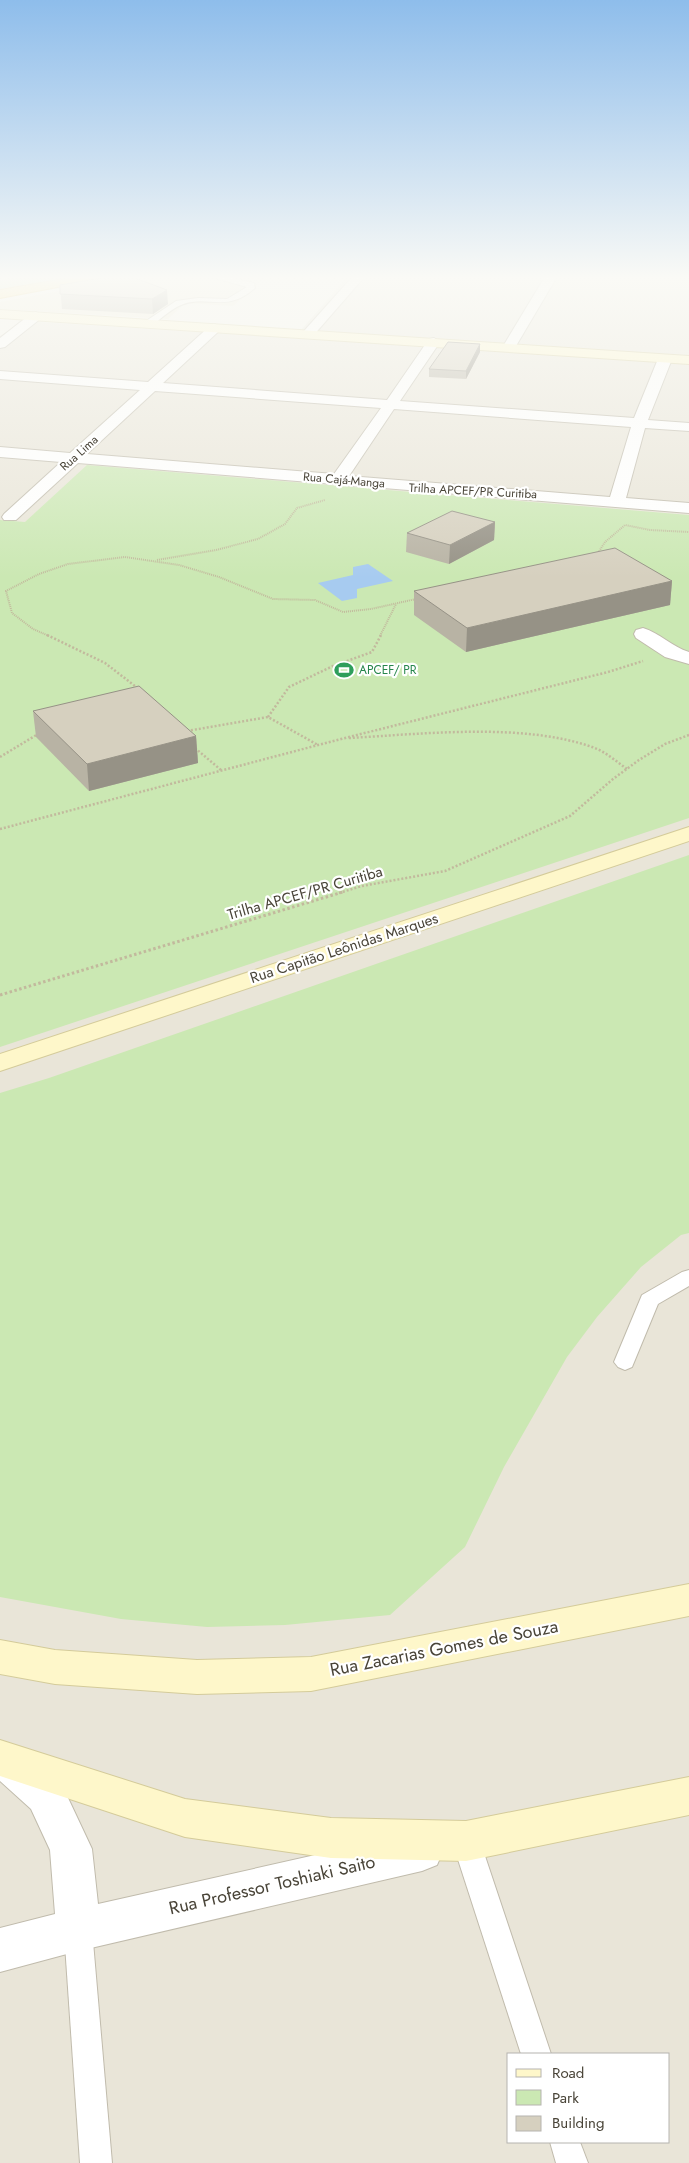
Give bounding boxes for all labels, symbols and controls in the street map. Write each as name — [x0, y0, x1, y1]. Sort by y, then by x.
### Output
street label: Rua Lima — [56, 431, 102, 475]
street label: Rua Cajá-Manga — [302, 467, 386, 493]
street label: Trilha APCEF/PR Curitiba — [409, 479, 538, 503]
sports icon: APCEF/ PR — [333, 659, 355, 681]
place label: APCEF/ PR — [359, 661, 417, 679]
street label: Trilha APCEF/PR Curitiba — [225, 860, 385, 926]
street label: Rua Capitão Leônidas Marques — [247, 907, 441, 989]
street label: Rua Zacarias Gomes de Souza — [328, 1613, 560, 1683]
street label: Rua Professor Toshiaki Saito — [166, 1849, 378, 1921]
legend — [507, 2053, 669, 2143]
text: Road — [552, 2062, 584, 2084]
text: Park — [552, 2087, 579, 2109]
text: Building — [552, 2112, 604, 2134]

